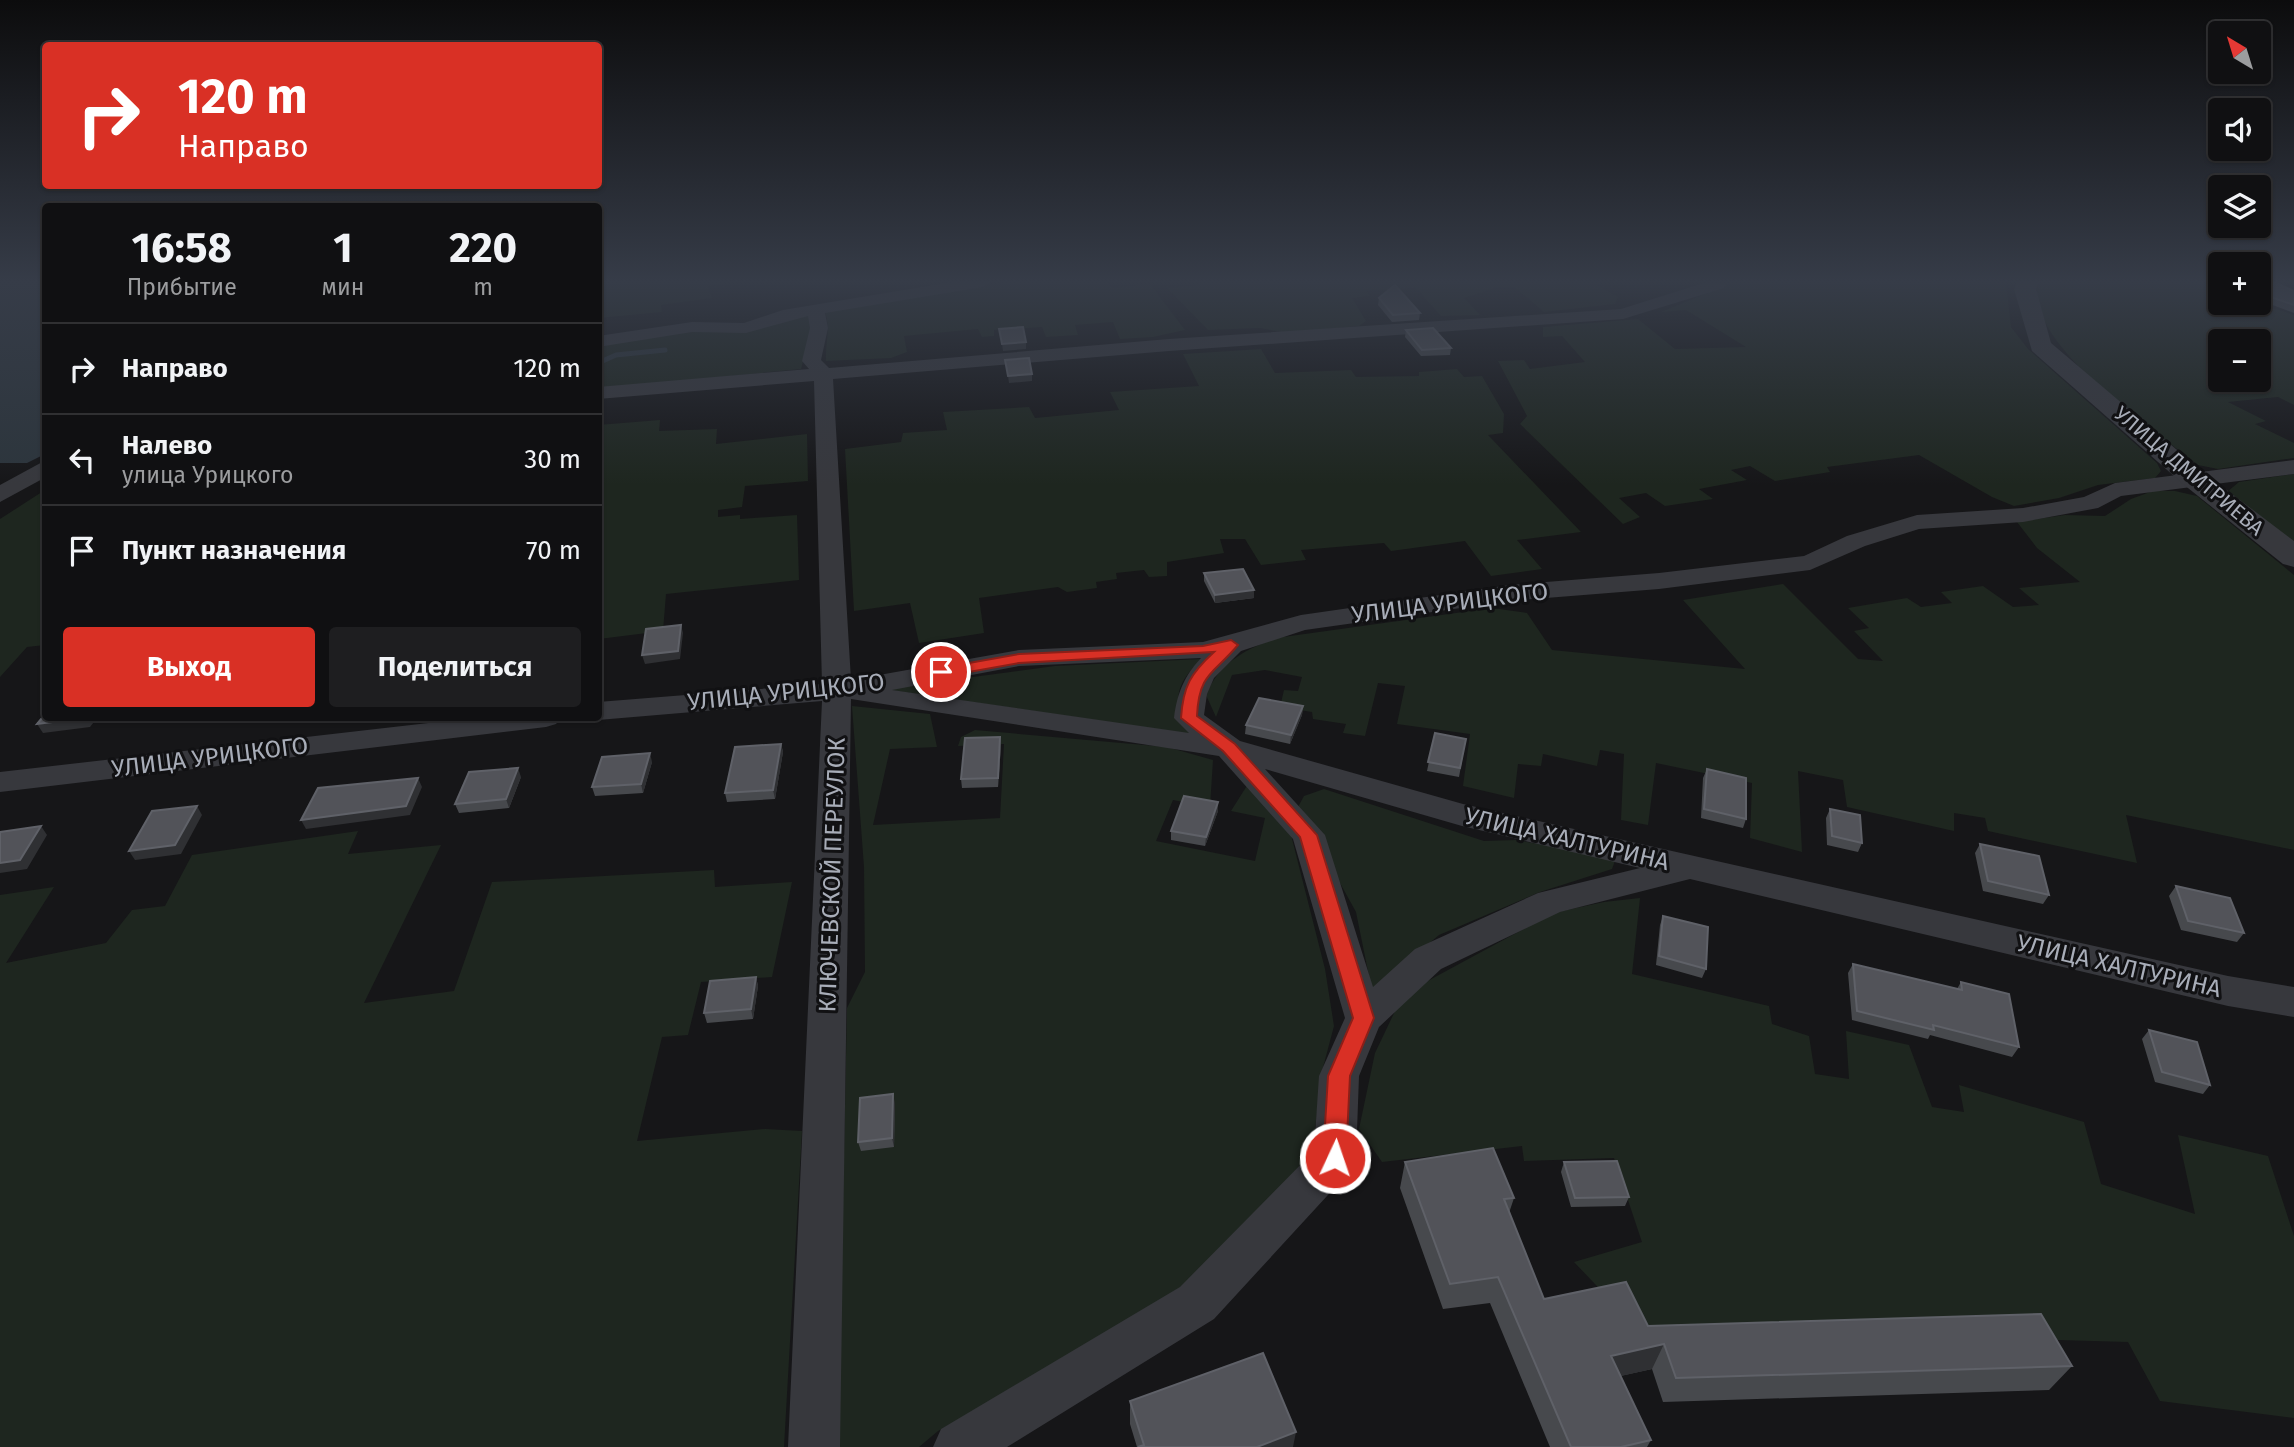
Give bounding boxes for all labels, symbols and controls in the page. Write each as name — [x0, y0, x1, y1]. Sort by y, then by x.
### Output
north arrow — [2208, 21, 2272, 84]
map controls — [2208, 21, 2271, 392]
text: 120 m — [178, 67, 308, 126]
icon: right — [63, 70, 154, 161]
button: sound — [2208, 98, 2271, 161]
text: Направо — [178, 127, 309, 165]
button: layers — [2208, 175, 2271, 238]
text: 16:58 — [131, 223, 232, 273]
text: 1 — [333, 223, 353, 273]
text: 220 — [449, 223, 517, 273]
button: + — [2208, 252, 2271, 315]
text: Прибытие — [127, 273, 237, 301]
text: мин — [322, 273, 364, 301]
text: m — [473, 273, 493, 301]
button: − — [2208, 329, 2271, 392]
icon: right — [63, 350, 101, 388]
text: Направо — [122, 353, 228, 384]
text: 120 m — [513, 353, 581, 384]
street label: УЛИЦА ДМИТРИЕВА — [2109, 401, 2269, 541]
text: Налево — [122, 430, 212, 461]
icon: left — [63, 441, 101, 479]
text: 30 m — [524, 444, 581, 475]
text: улица Урицкого — [122, 461, 293, 489]
icon: arrive — [63, 532, 101, 570]
text: Пункт назначения — [122, 535, 346, 566]
text: 70 m — [526, 535, 581, 566]
street label: УЛИЦА УРИЦКОГО — [1350, 577, 1550, 629]
button: Выход — [63, 627, 315, 707]
button: Поделиться — [329, 627, 581, 707]
pin — [911, 642, 971, 702]
icon: arrive — [922, 653, 960, 691]
street label: УЛИЦА УРИЦКОГО — [686, 668, 886, 716]
street label: УЛИЦА УРИЦКОГО — [110, 731, 310, 783]
street label: КЛЮЧЕВСКОЙ ПЕРЕУЛОК — [813, 737, 851, 1013]
street label: УЛИЦА ХАЛТУРИНА — [1462, 802, 1672, 876]
street label: УЛИЦА ХАЛТУРИНА — [2014, 929, 2224, 1003]
position arrow — [1298, 1121, 1372, 1195]

